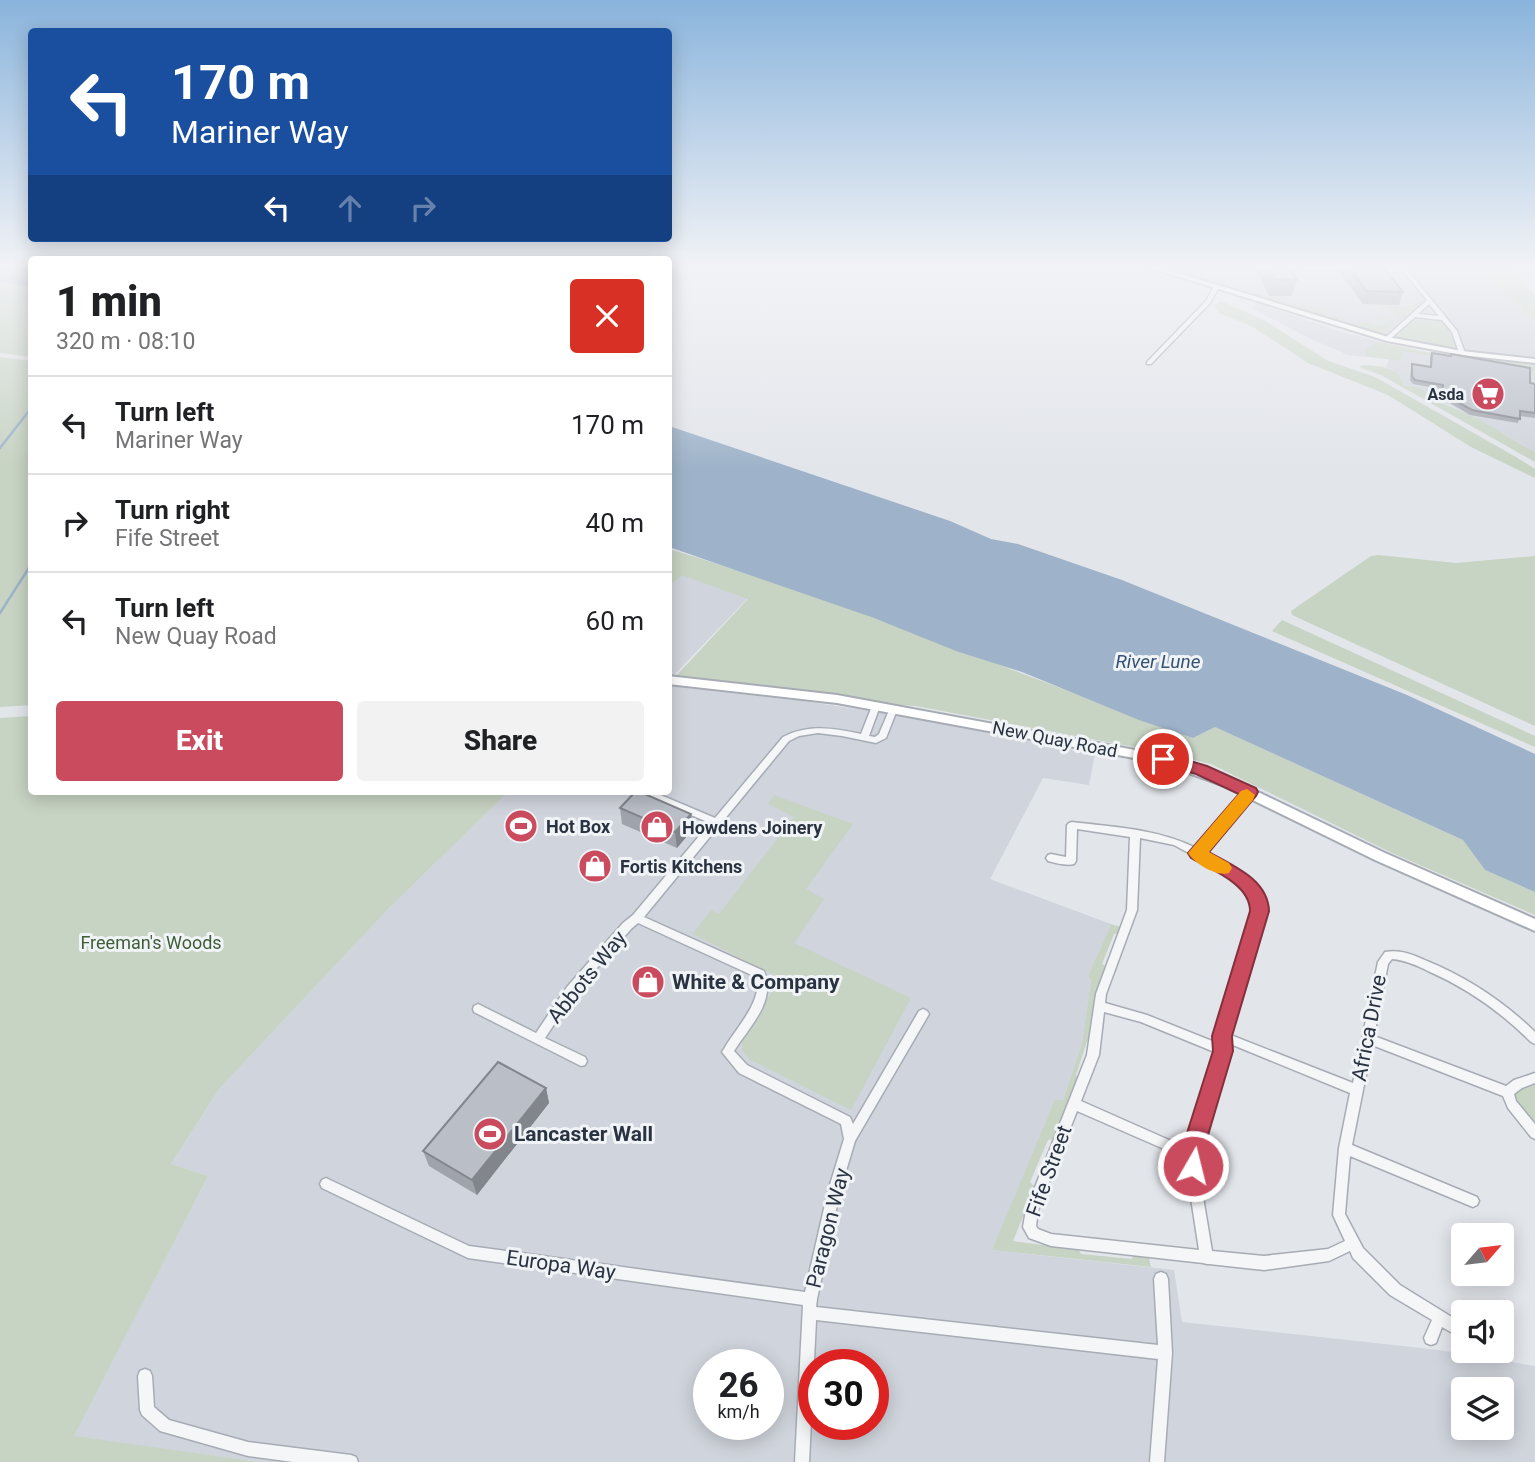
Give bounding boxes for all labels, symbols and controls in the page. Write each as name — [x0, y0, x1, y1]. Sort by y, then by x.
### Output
text: 170 m — [171, 54, 310, 111]
icon: left — [56, 56, 147, 147]
text: Mariner Way — [171, 113, 349, 151]
icon: left — [258, 189, 296, 227]
icon: ahead — [331, 189, 369, 227]
icon: right — [404, 189, 442, 227]
text: 1 min — [56, 277, 162, 326]
button: close — [570, 279, 644, 353]
text: 320 m · 08:10 — [56, 328, 195, 355]
supermarket icon: Asda — [1469, 375, 1507, 413]
place label: Asda — [1427, 385, 1464, 404]
text: Turn left — [115, 397, 214, 427]
icon: left — [56, 406, 94, 444]
text: 170 m — [571, 410, 644, 440]
text: Mariner Way — [115, 427, 243, 454]
text: Turn right — [115, 495, 230, 525]
icon: right — [56, 504, 94, 542]
text: 40 m — [586, 508, 644, 538]
text: Fife Street — [115, 525, 220, 552]
text: Turn left — [115, 593, 214, 623]
icon: left — [56, 602, 94, 640]
text: 60 m — [586, 606, 644, 636]
text: New Quay Road — [115, 623, 277, 650]
water label: River Lune — [1116, 650, 1201, 673]
button: Exit — [56, 701, 343, 781]
button: Share — [357, 701, 644, 781]
street label: New Quay Road — [991, 717, 1119, 761]
pin — [1133, 729, 1193, 789]
icon: arrive — [1144, 740, 1182, 778]
sports icon: Hot Box — [502, 807, 540, 845]
shop icon: Howdens Joinery — [638, 808, 676, 846]
place label: Hot Box — [546, 816, 611, 837]
place label: Howdens Joinery — [682, 817, 823, 838]
shop icon: Fortis Kitchens — [576, 847, 614, 885]
place label: Fortis Kitchens — [620, 856, 742, 877]
street label: Abbots Way — [543, 926, 632, 1028]
park label: Freeman's Woods — [80, 932, 222, 953]
shop icon: White & Company — [629, 963, 667, 1001]
place label: White & Company — [672, 970, 840, 994]
street label: Africa Drive — [1347, 973, 1391, 1083]
sports icon: Lancaster Wall — [471, 1115, 509, 1153]
place label: Lancaster Wall — [514, 1122, 653, 1146]
street label: Fife Street — [1021, 1122, 1077, 1220]
position arrow — [1156, 1129, 1230, 1203]
street label: Paragon Way — [802, 1165, 855, 1290]
north arrow — [1451, 1223, 1514, 1286]
map controls — [1451, 1223, 1514, 1440]
street label: Europa Way — [505, 1245, 617, 1285]
button: sound — [1451, 1300, 1514, 1363]
speed limit sign: 30 — [798, 1349, 889, 1440]
text: 26 — [718, 1365, 759, 1406]
button: layers — [1451, 1377, 1514, 1440]
text: km/h — [717, 1401, 760, 1422]

